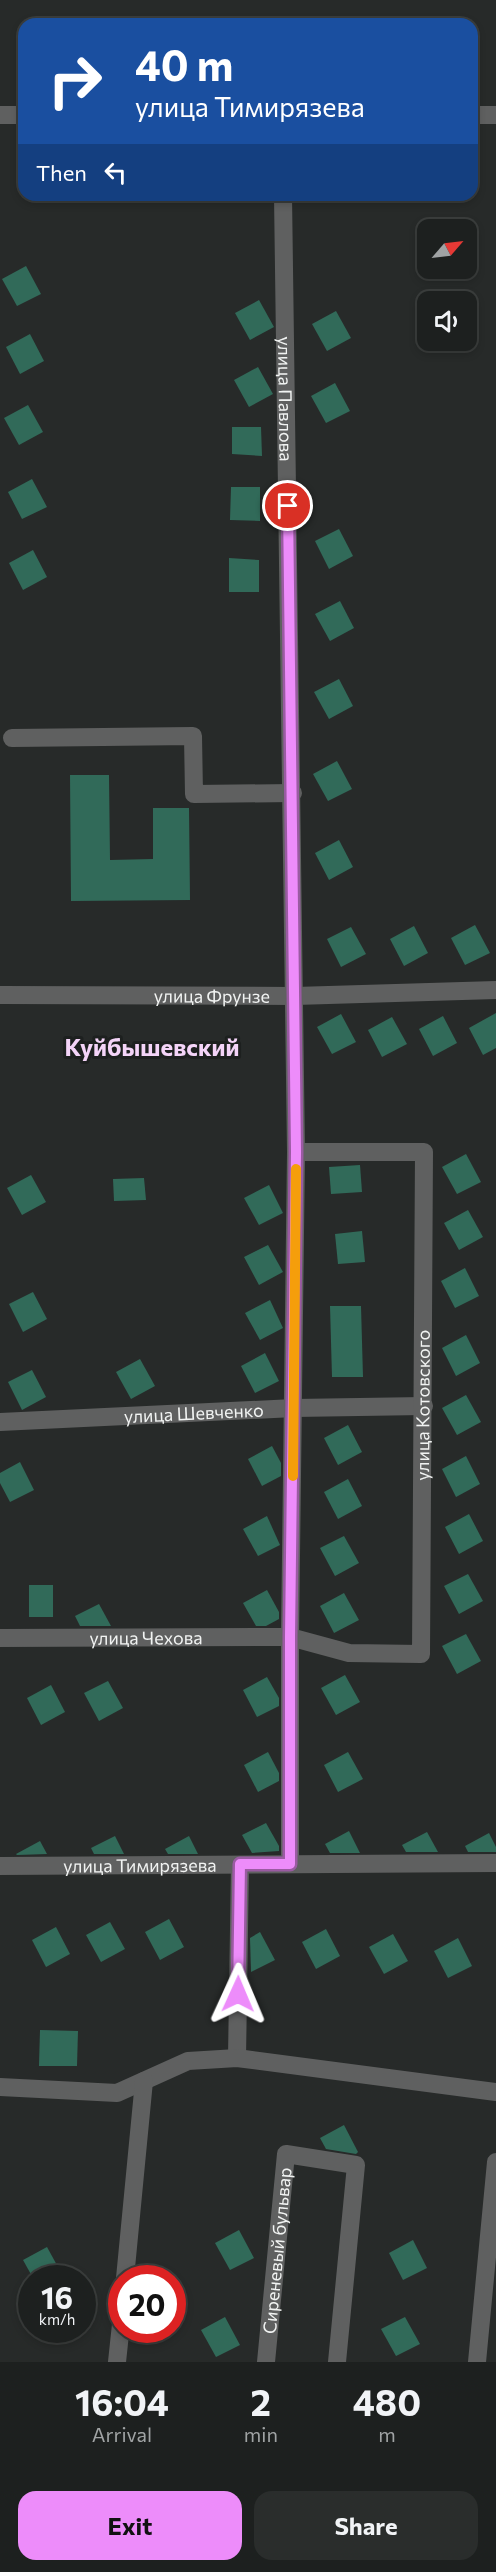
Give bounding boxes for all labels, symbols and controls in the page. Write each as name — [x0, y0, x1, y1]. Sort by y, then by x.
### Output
text: 40 m — [135, 38, 233, 90]
icon: right — [36, 42, 114, 120]
text: улица Тимирязева — [135, 90, 365, 123]
icon: left — [99, 156, 132, 189]
text: Then — [36, 159, 87, 186]
north arrow — [417, 219, 477, 279]
map controls — [417, 219, 477, 351]
button: sound — [417, 291, 477, 351]
street label: улица Павлова — [274, 336, 298, 462]
pin — [262, 480, 313, 531]
icon: arrive — [271, 489, 304, 522]
street label: улица Фрунзе — [154, 985, 270, 1007]
district label: Куйбышевский — [64, 1032, 240, 1061]
street label: улица Котовского — [411, 1330, 434, 1481]
street label: улица Шевченко — [123, 1398, 264, 1427]
street label: улица Чехова — [89, 1626, 203, 1649]
street label: улица Тимирязева — [63, 1854, 217, 1877]
position arrow — [206, 1962, 270, 2026]
street label: Сиреневый бульвар — [258, 2166, 296, 2335]
speed limit sign: 20 — [108, 2265, 186, 2343]
text: 16 — [41, 2278, 73, 2315]
text: km/h — [39, 2310, 75, 2328]
text: 16:04 — [75, 2379, 169, 2423]
text: 2 — [251, 2379, 271, 2423]
text: 480 — [353, 2379, 421, 2423]
text: Arrival — [92, 2422, 152, 2446]
text: min — [244, 2422, 278, 2446]
text: m — [378, 2422, 396, 2446]
button: Exit — [18, 2491, 242, 2560]
button: Share — [254, 2491, 478, 2560]

